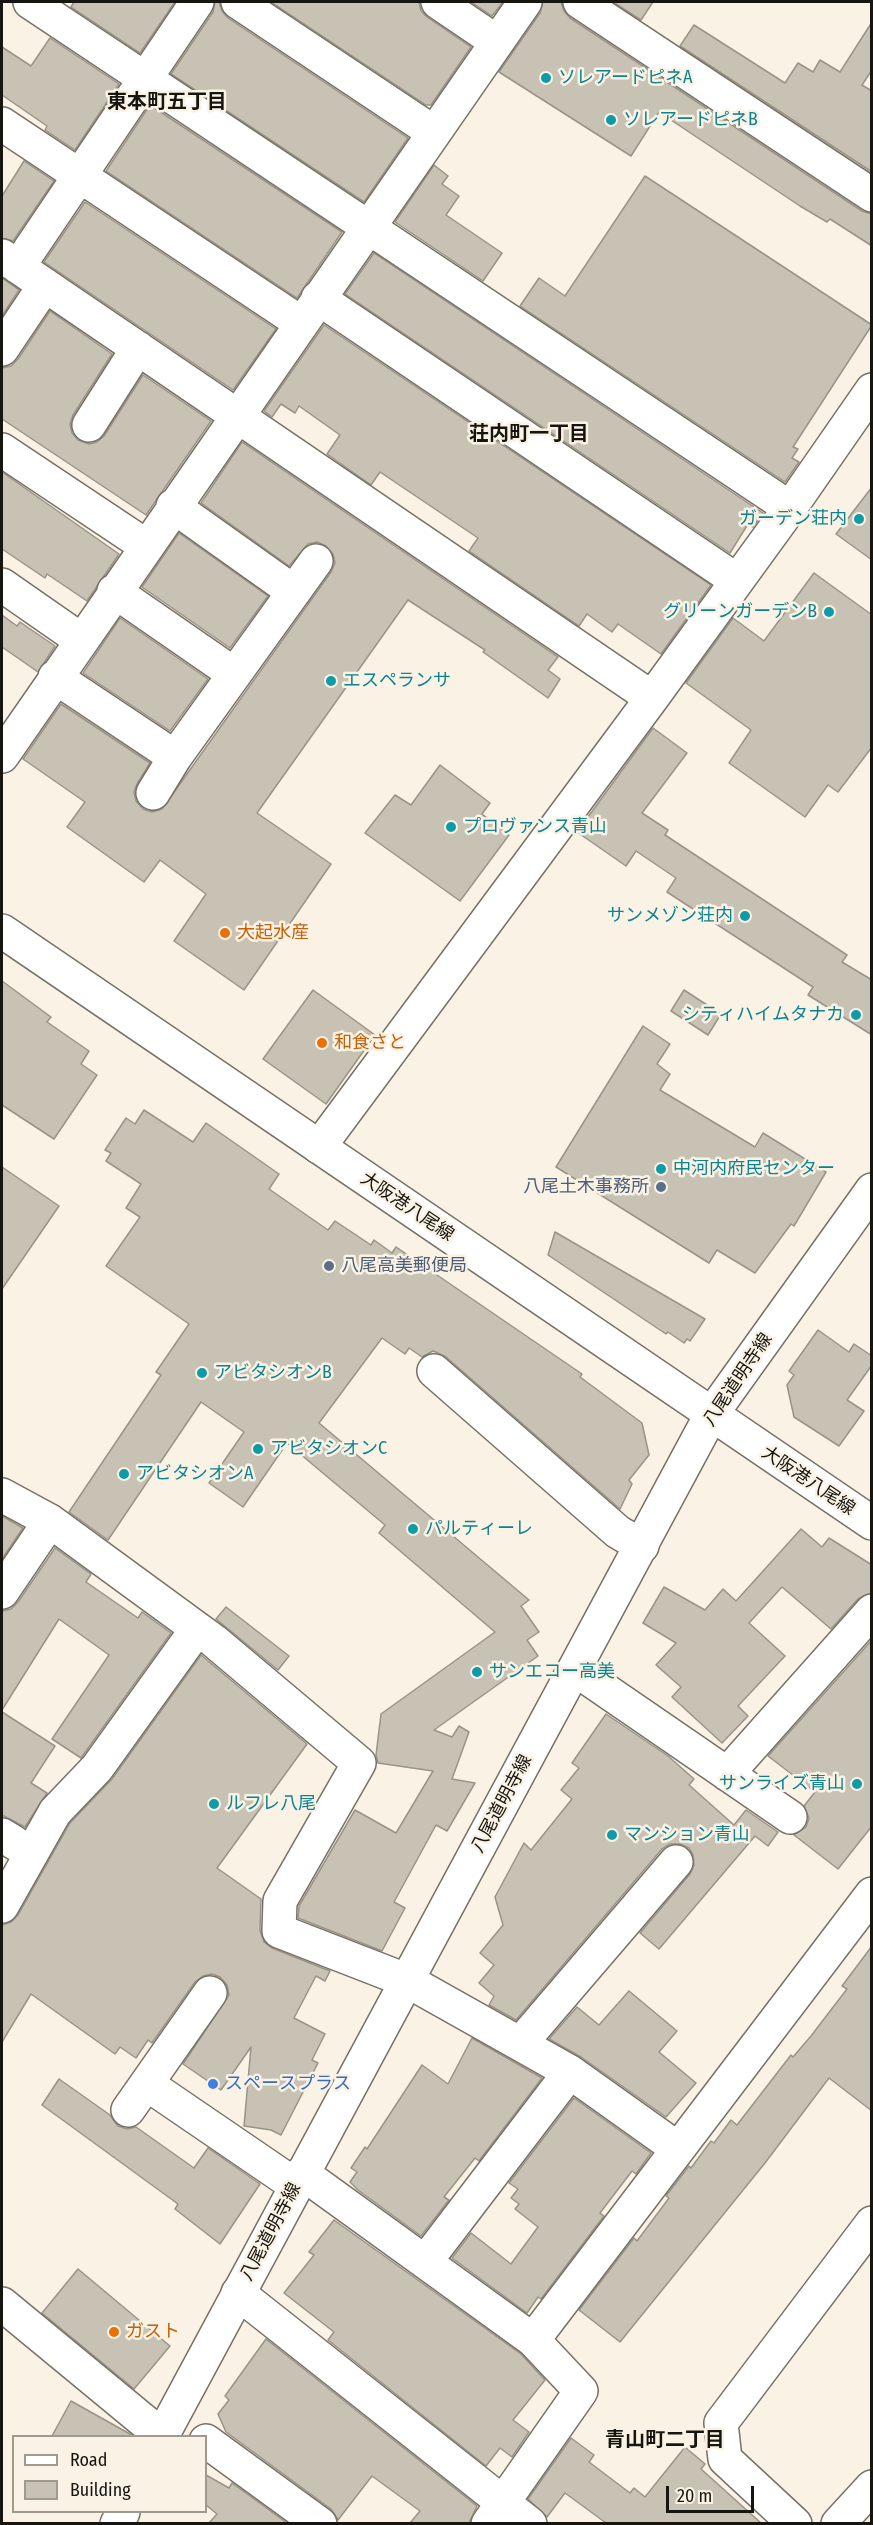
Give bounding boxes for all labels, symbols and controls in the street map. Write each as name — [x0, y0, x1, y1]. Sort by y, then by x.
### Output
place label: ソレアードピネA — [558, 67, 692, 89]
marker: ソレアードピネA — [539, 71, 553, 85]
district label: 東本町五丁目 — [107, 90, 227, 114]
place label: ソレアードピネB — [623, 109, 758, 131]
marker: ソレアードピネB — [604, 113, 618, 127]
district label: 荘内町一丁目 — [469, 422, 589, 446]
place label: ガーデン荘内 — [739, 508, 847, 530]
marker: ガーデン荘内 — [852, 512, 866, 526]
place label: グリーンガーデンB — [663, 601, 817, 623]
marker: グリーンガーデンB — [822, 605, 836, 619]
place label: エスペランサ — [343, 670, 451, 692]
marker: エスペランサ — [324, 674, 338, 688]
place label: プロヴァンス青山 — [463, 816, 607, 838]
marker: プロヴァンス青山 — [444, 820, 458, 834]
place label: サンメゾン荘内 — [607, 905, 733, 927]
marker: サンメゾン荘内 — [738, 909, 752, 923]
place label: 大起水産 — [237, 922, 309, 944]
marker: 大起水産 — [218, 926, 232, 940]
place label: シティハイムタナカ — [682, 1004, 844, 1026]
marker: シティハイムタナカ — [849, 1008, 863, 1022]
place label: 和食さと — [334, 1032, 406, 1054]
marker: 和食さと — [315, 1036, 329, 1050]
place label: 中河内府民センター — [673, 1158, 835, 1180]
marker: 中河内府民センター — [654, 1162, 668, 1176]
street label: 大阪港八尾線 — [356, 1168, 458, 1246]
place label: 八尾土木事務所 — [523, 1176, 649, 1198]
marker: 八尾土木事務所 — [654, 1180, 668, 1194]
place label: 八尾高美郵便局 — [341, 1255, 467, 1277]
marker: 八尾高美郵便局 — [322, 1259, 336, 1273]
street label: 八尾道明寺線 — [699, 1329, 777, 1431]
place label: アビタシオンB — [214, 1362, 332, 1384]
marker: アビタシオンB — [195, 1366, 209, 1380]
place label: アビタシオンC — [270, 1438, 387, 1460]
marker: アビタシオンC — [251, 1442, 265, 1456]
street label: 大阪港八尾線 — [757, 1442, 859, 1520]
place label: アビタシオンA — [136, 1463, 253, 1485]
marker: アビタシオンA — [117, 1467, 131, 1481]
place label: パルティーレ — [425, 1518, 533, 1540]
marker: パルティーレ — [406, 1522, 420, 1536]
place label: サンエコー高美 — [489, 1661, 615, 1683]
marker: サンエコー高美 — [470, 1665, 484, 1679]
street label: 八尾道明寺線 — [467, 1751, 537, 1857]
place label: サンライズ青山 — [719, 1773, 845, 1795]
marker: サンライズ青山 — [850, 1777, 864, 1791]
place label: ルフレ八尾 — [226, 1793, 316, 1815]
marker: ルフレ八尾 — [207, 1797, 221, 1811]
place label: マンション青山 — [624, 1824, 750, 1846]
marker: マンション青山 — [605, 1828, 619, 1842]
place label: スペースプラス — [225, 2073, 351, 2095]
marker: スペースプラス — [206, 2077, 220, 2091]
street label: 八尾道明寺線 — [236, 2179, 306, 2285]
place label: ガスト — [126, 2321, 180, 2343]
marker: ガスト — [107, 2325, 121, 2339]
district label: 青山町二丁目 — [605, 2428, 725, 2452]
legend — [12, 2435, 207, 2513]
text: Road — [70, 2449, 107, 2471]
scale bar — [669, 2474, 758, 2512]
text: Building — [70, 2479, 131, 2501]
text: 20 m — [677, 2485, 712, 2507]

